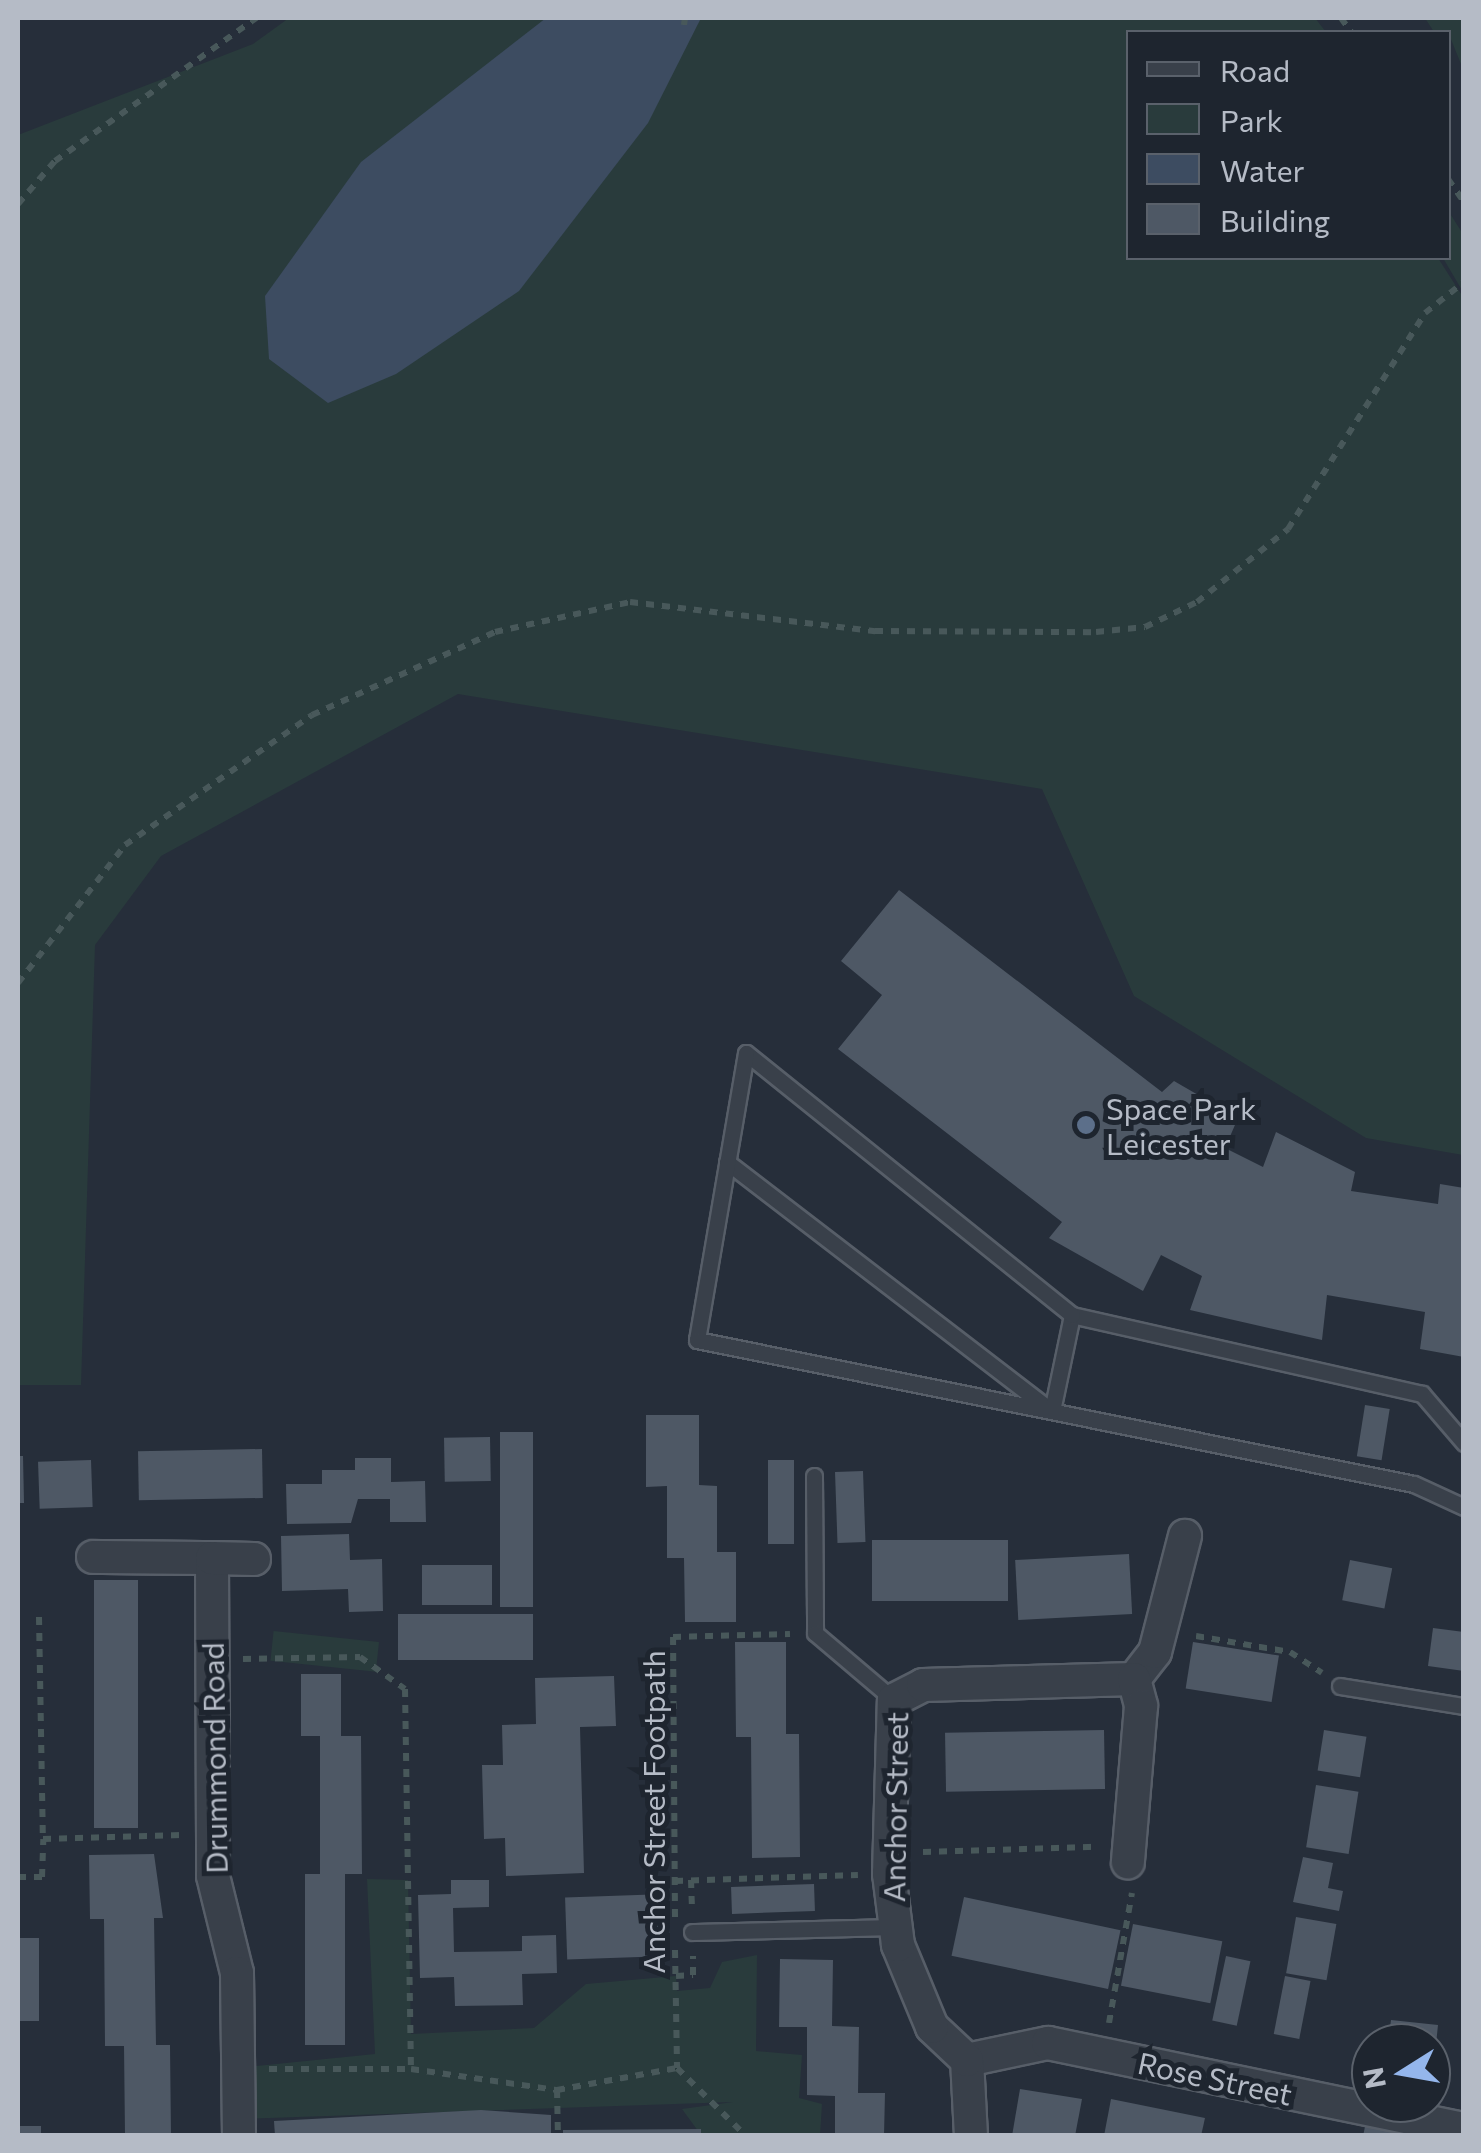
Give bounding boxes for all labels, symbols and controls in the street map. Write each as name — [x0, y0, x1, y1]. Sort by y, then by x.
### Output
legend — [1126, 30, 1451, 260]
text: Road — [1220, 51, 1290, 88]
text: Park — [1220, 101, 1283, 138]
text: Water — [1220, 151, 1305, 188]
text: Building — [1220, 201, 1330, 238]
place label: Space Park Leicester — [1106, 1090, 1256, 1160]
marker: Space Park Leicester — [1075, 1114, 1097, 1136]
street label: Drummond Road — [194, 1642, 234, 1874]
street label: Anchor Street Footpath — [635, 1650, 671, 1974]
street label: Anchor Street — [875, 1712, 915, 1902]
north arrow — [1351, 2023, 1451, 2123]
street label: Rose Street — [1135, 2044, 1295, 2112]
text: N — [1355, 2065, 1392, 2092]

